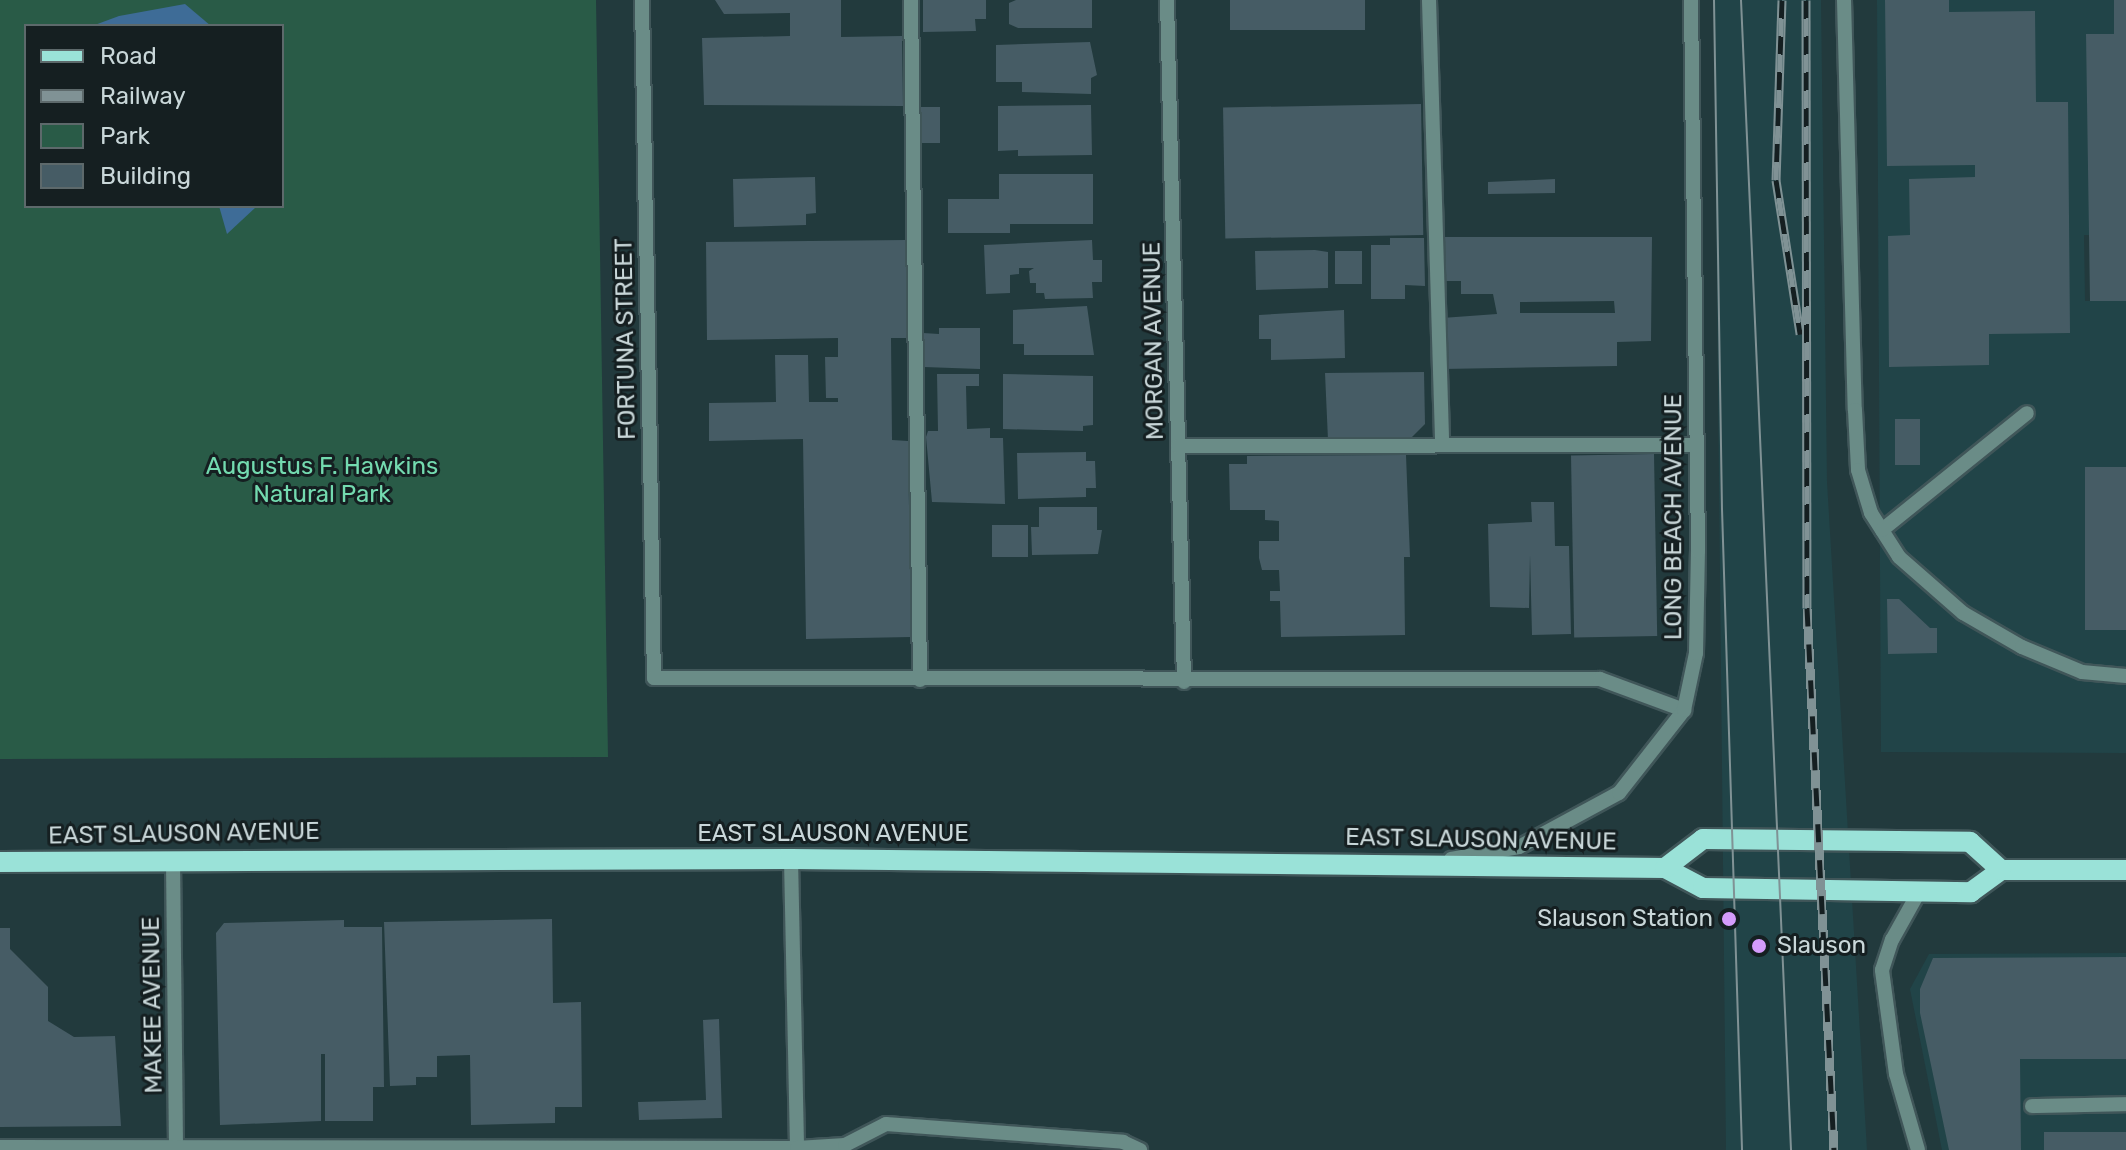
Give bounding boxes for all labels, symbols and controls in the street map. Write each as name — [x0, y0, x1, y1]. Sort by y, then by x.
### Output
legend — [24, 24, 284, 208]
text: Road — [100, 42, 157, 70]
text: Railway — [100, 82, 186, 110]
text: Park — [100, 122, 150, 150]
text: Building — [100, 162, 191, 190]
street label: FORTUNA STREET — [610, 238, 642, 440]
street label: MORGAN AVENUE — [1138, 241, 1170, 441]
street label: LONG BEACH AVENUE — [1660, 394, 1688, 640]
park label: Augustus F. Hawkins Natural Park — [206, 453, 438, 509]
street label: EAST SLAUSON AVENUE — [47, 817, 321, 851]
street label: EAST SLAUSON AVENUE — [697, 820, 969, 848]
street label: EAST SLAUSON AVENUE — [1344, 823, 1618, 857]
place label: Slauson Station — [1537, 905, 1713, 933]
marker: Slauson Station — [1720, 910, 1738, 928]
street label: MAKEE AVENUE — [137, 916, 169, 1094]
place label: Slauson — [1777, 932, 1866, 960]
marker: Slauson — [1748, 935, 1770, 957]

